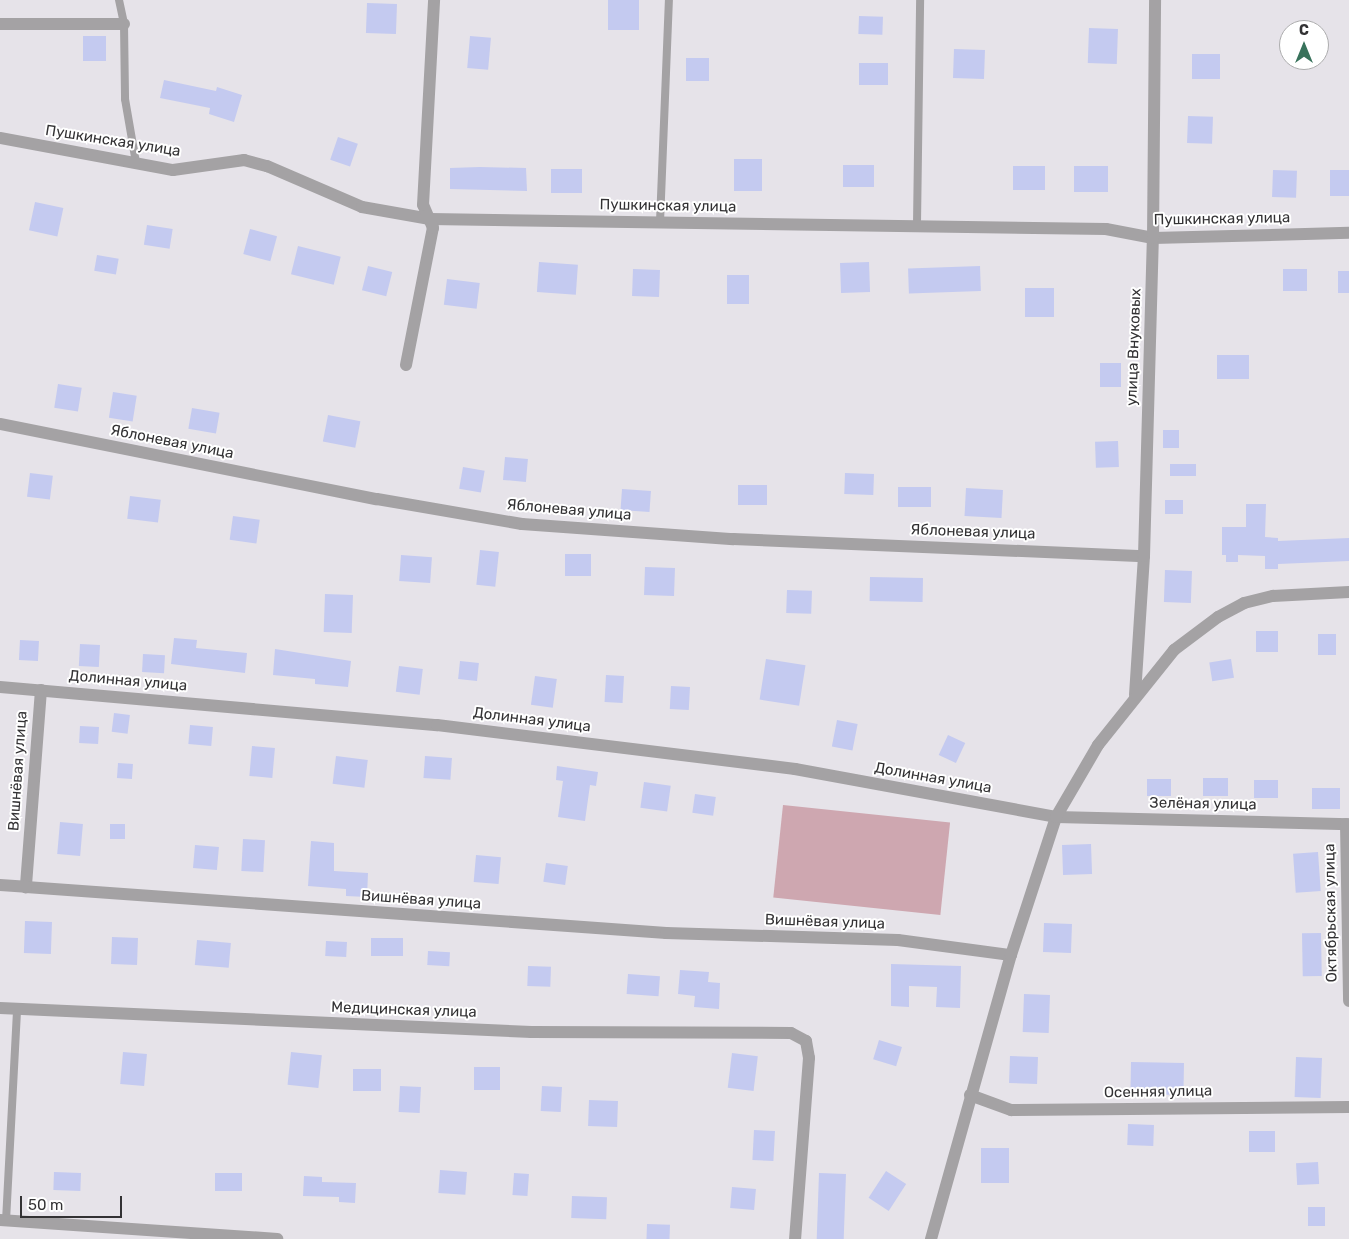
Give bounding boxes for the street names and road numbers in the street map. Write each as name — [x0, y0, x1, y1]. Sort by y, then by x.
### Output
street label: Пушкинская улица — [44, 121, 182, 161]
street label: Пушкинская улица — [600, 196, 736, 216]
street label: Пушкинская улица — [1154, 209, 1290, 229]
street label: улица Внуковых — [1123, 288, 1145, 406]
street label: Яблоневая улица — [109, 421, 235, 463]
street label: Яблоневая улица — [506, 496, 632, 524]
street label: Яблоневая улица — [910, 521, 1036, 543]
street label: Долинная улица — [68, 667, 188, 695]
street label: Долинная улица — [472, 704, 592, 736]
street label: Вишнёвая улица — [5, 710, 31, 832]
street label: Долинная улица — [873, 759, 993, 797]
street label: Зелёная улица — [1149, 794, 1257, 814]
street label: Октябрьская улица — [1321, 843, 1341, 983]
street label: Вишнёвая улица — [360, 887, 482, 913]
street label: Вишнёвая улица — [765, 911, 885, 933]
street label: Медицинская улица — [331, 998, 477, 1022]
street label: Осенняя улица — [1104, 1082, 1212, 1102]

